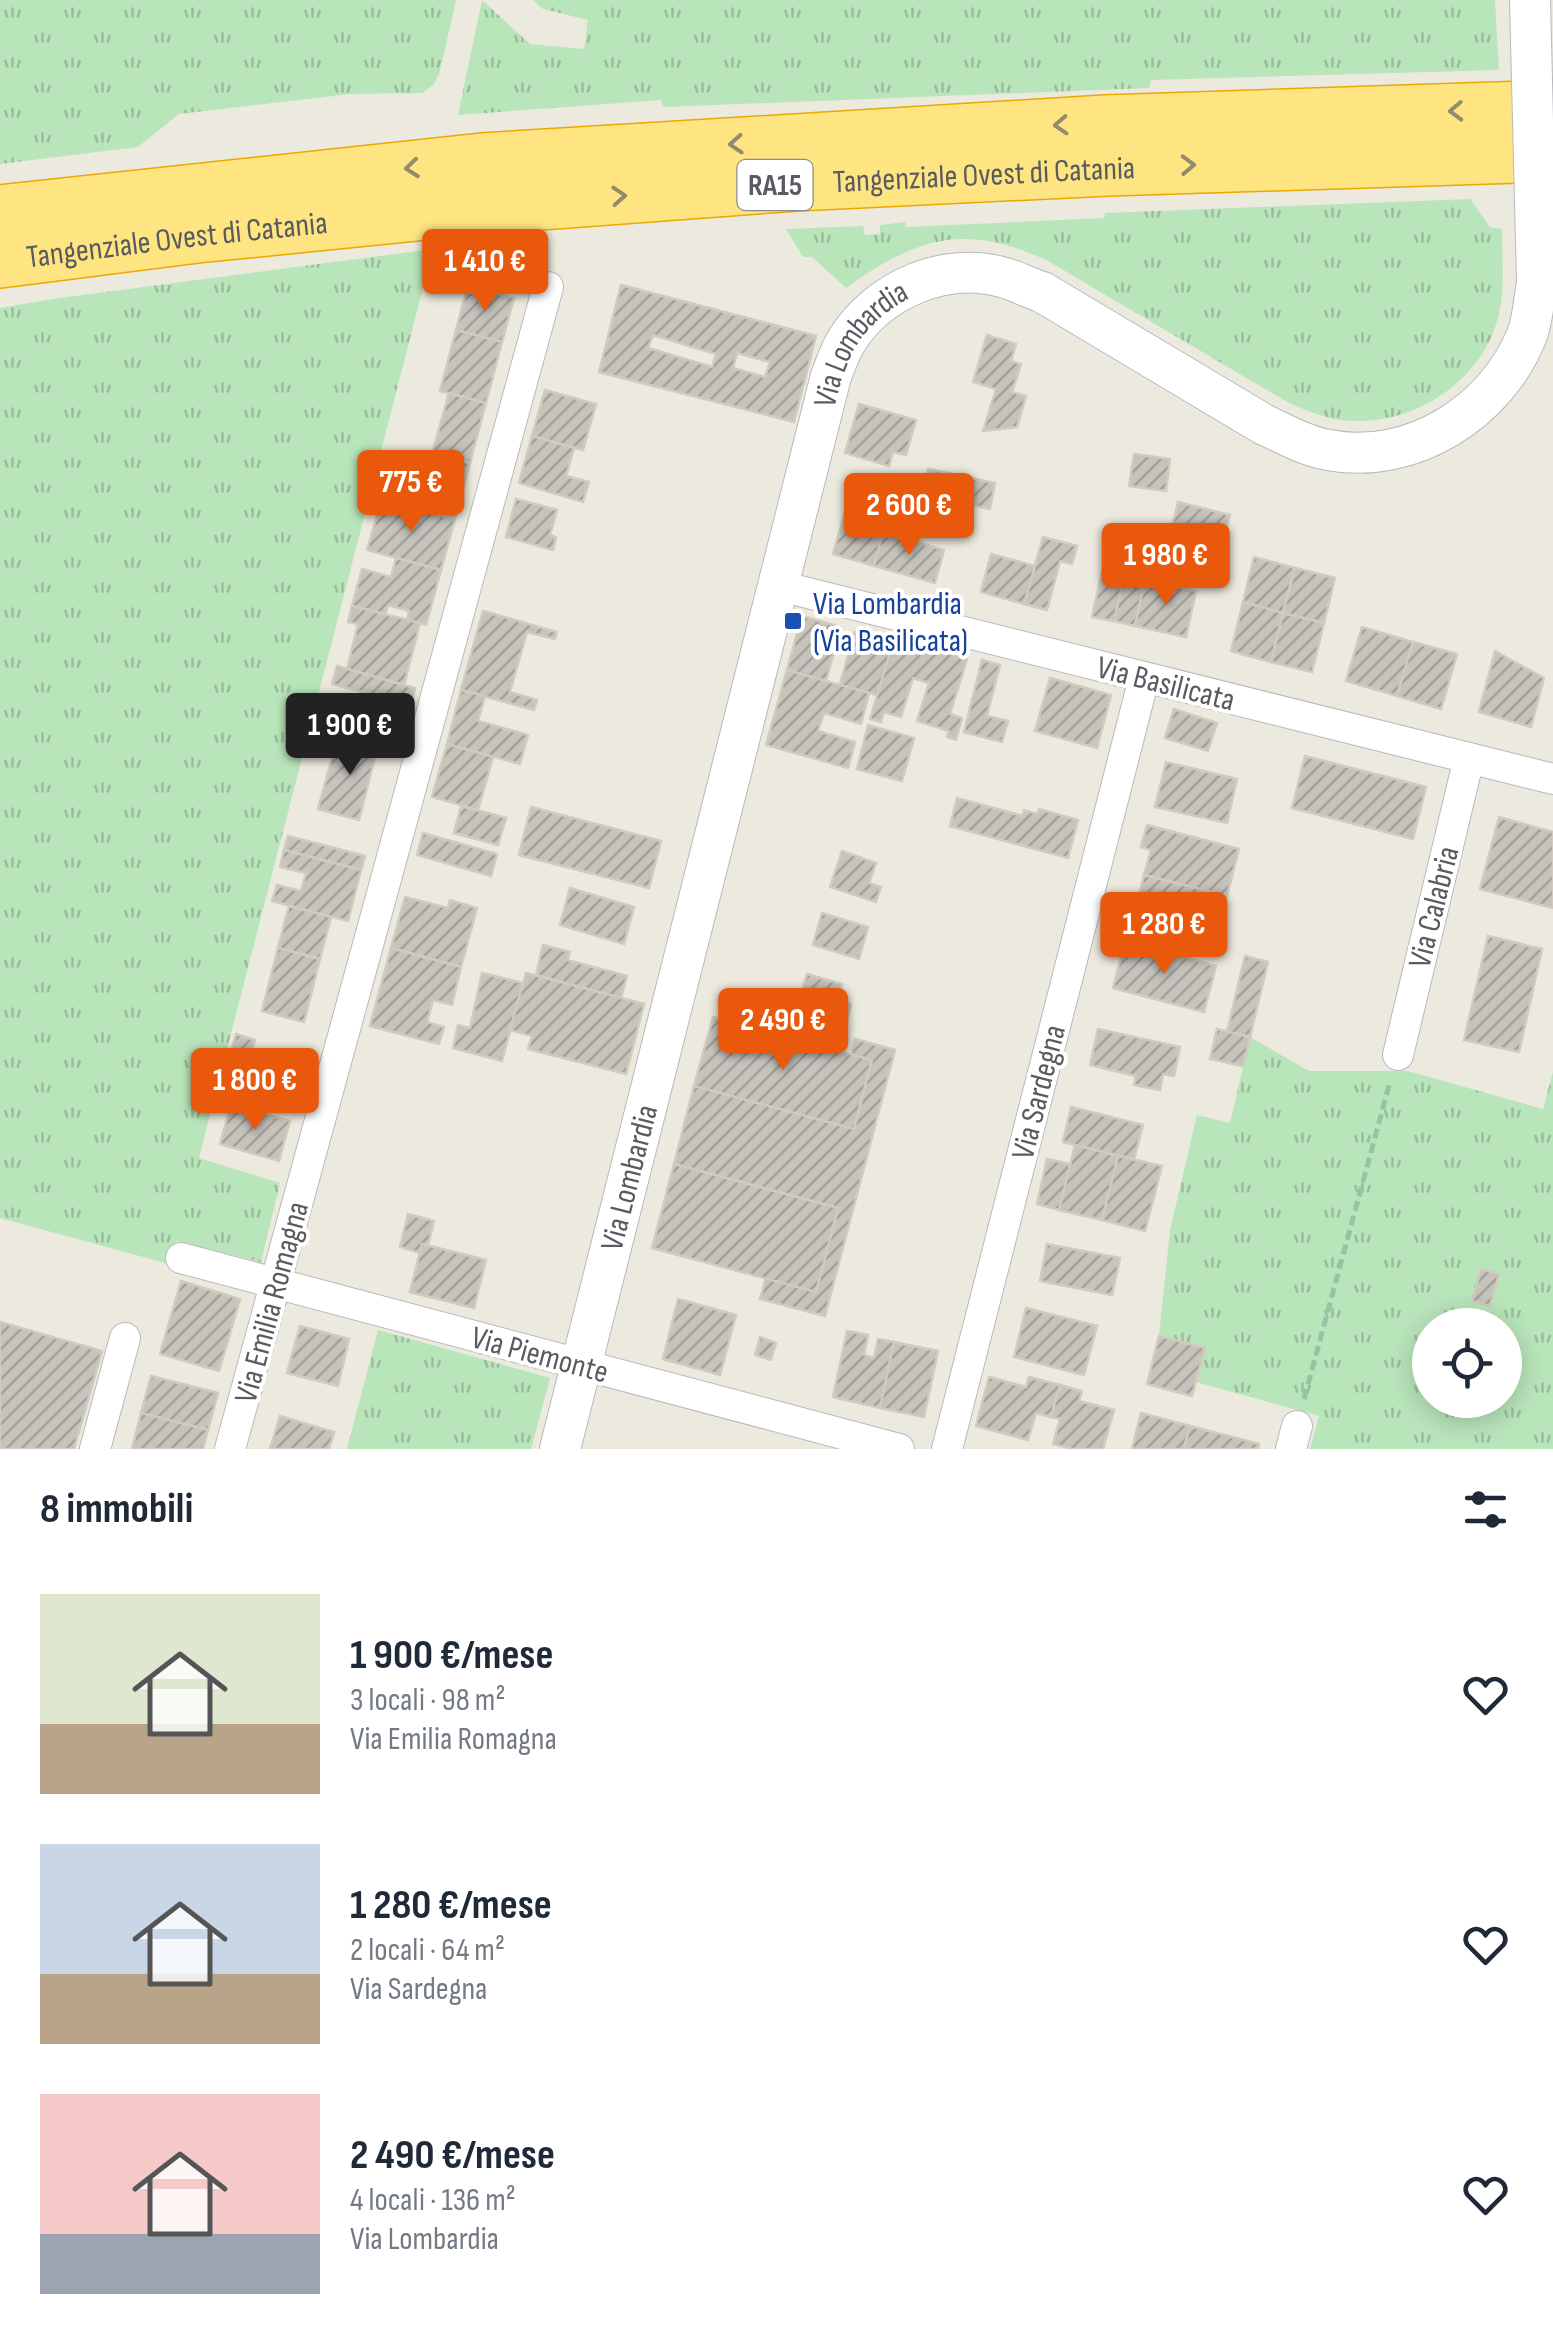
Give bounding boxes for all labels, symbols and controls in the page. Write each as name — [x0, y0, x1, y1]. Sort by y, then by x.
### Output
one-way arrow — [1447, 100, 1463, 121]
one-way arrow — [1052, 114, 1068, 135]
one-way arrow — [728, 133, 744, 155]
street label: Tangenziale Ovest di Catania — [832, 149, 1136, 202]
one-way arrow — [1181, 155, 1197, 176]
one-way arrow — [404, 157, 420, 178]
road number: RA15 — [738, 160, 812, 210]
one-way arrow — [612, 186, 628, 207]
street label: Tangenziale Ovest di Catania — [24, 204, 329, 277]
pin: 1 410 € — [393, 229, 577, 314]
text: 1 410 € — [444, 242, 526, 281]
street label: Via Lombardia — [806, 272, 915, 411]
pin: 775 € — [341, 450, 481, 535]
text: 775 € — [379, 463, 443, 502]
pin: 2 600 € — [817, 473, 1001, 558]
text: 2 600 € — [866, 486, 952, 525]
pin: 1 980 € — [1074, 523, 1258, 608]
text: 1 980 € — [1124, 536, 1208, 575]
place label: Via Lombardia (Via Basilicata) — [813, 585, 968, 661]
marker: Via Lombardia (Via Basilicata) — [782, 610, 804, 632]
street label: Via Basilicata — [1092, 648, 1239, 720]
pin: 1 900 € — [258, 693, 442, 778]
text: 1 900 € — [308, 706, 392, 745]
street label: Via Calabria — [1401, 842, 1468, 972]
pin: 1 280 € — [1072, 892, 1256, 977]
text: 1 280 € — [1122, 905, 1206, 944]
pin: 2 490 € — [691, 988, 875, 1073]
text: 2 490 € — [740, 1001, 826, 1040]
street label: Via Sardegna — [1004, 1021, 1075, 1164]
pin: 1 800 € — [163, 1048, 347, 1133]
text: 1 800 € — [213, 1061, 297, 1100]
street label: Via Lombardia — [593, 1101, 667, 1255]
street label: Via Emilia Romagna — [227, 1197, 318, 1407]
map controls — [1412, 1308, 1522, 1418]
button: locate — [1412, 1308, 1522, 1418]
street label: Via Piemonte — [467, 1318, 612, 1392]
icon: filters — [1458, 1482, 1513, 1537]
text: 8 immobili — [40, 1484, 193, 1535]
text: 1 900 €/mese — [350, 1630, 553, 1681]
icon: home — [120, 1634, 240, 1754]
icon: heart — [1458, 1667, 1513, 1722]
text: 3 locali · 98 m² — [350, 1681, 505, 1720]
text: Via Emilia Romagna — [350, 1720, 557, 1759]
text: 1 280 €/mese — [350, 1880, 552, 1931]
icon: home — [120, 1884, 240, 2004]
icon: heart — [1458, 1917, 1513, 1972]
text: 2 locali · 64 m² — [350, 1931, 505, 1970]
text: Via Sardegna — [350, 1970, 487, 2009]
text: 2 490 €/mese — [350, 2130, 555, 2181]
icon: home — [120, 2134, 240, 2254]
icon: heart — [1458, 2167, 1513, 2222]
text: 4 locali · 136 m² — [350, 2181, 516, 2220]
text: Via Lombardia — [350, 2220, 499, 2259]

